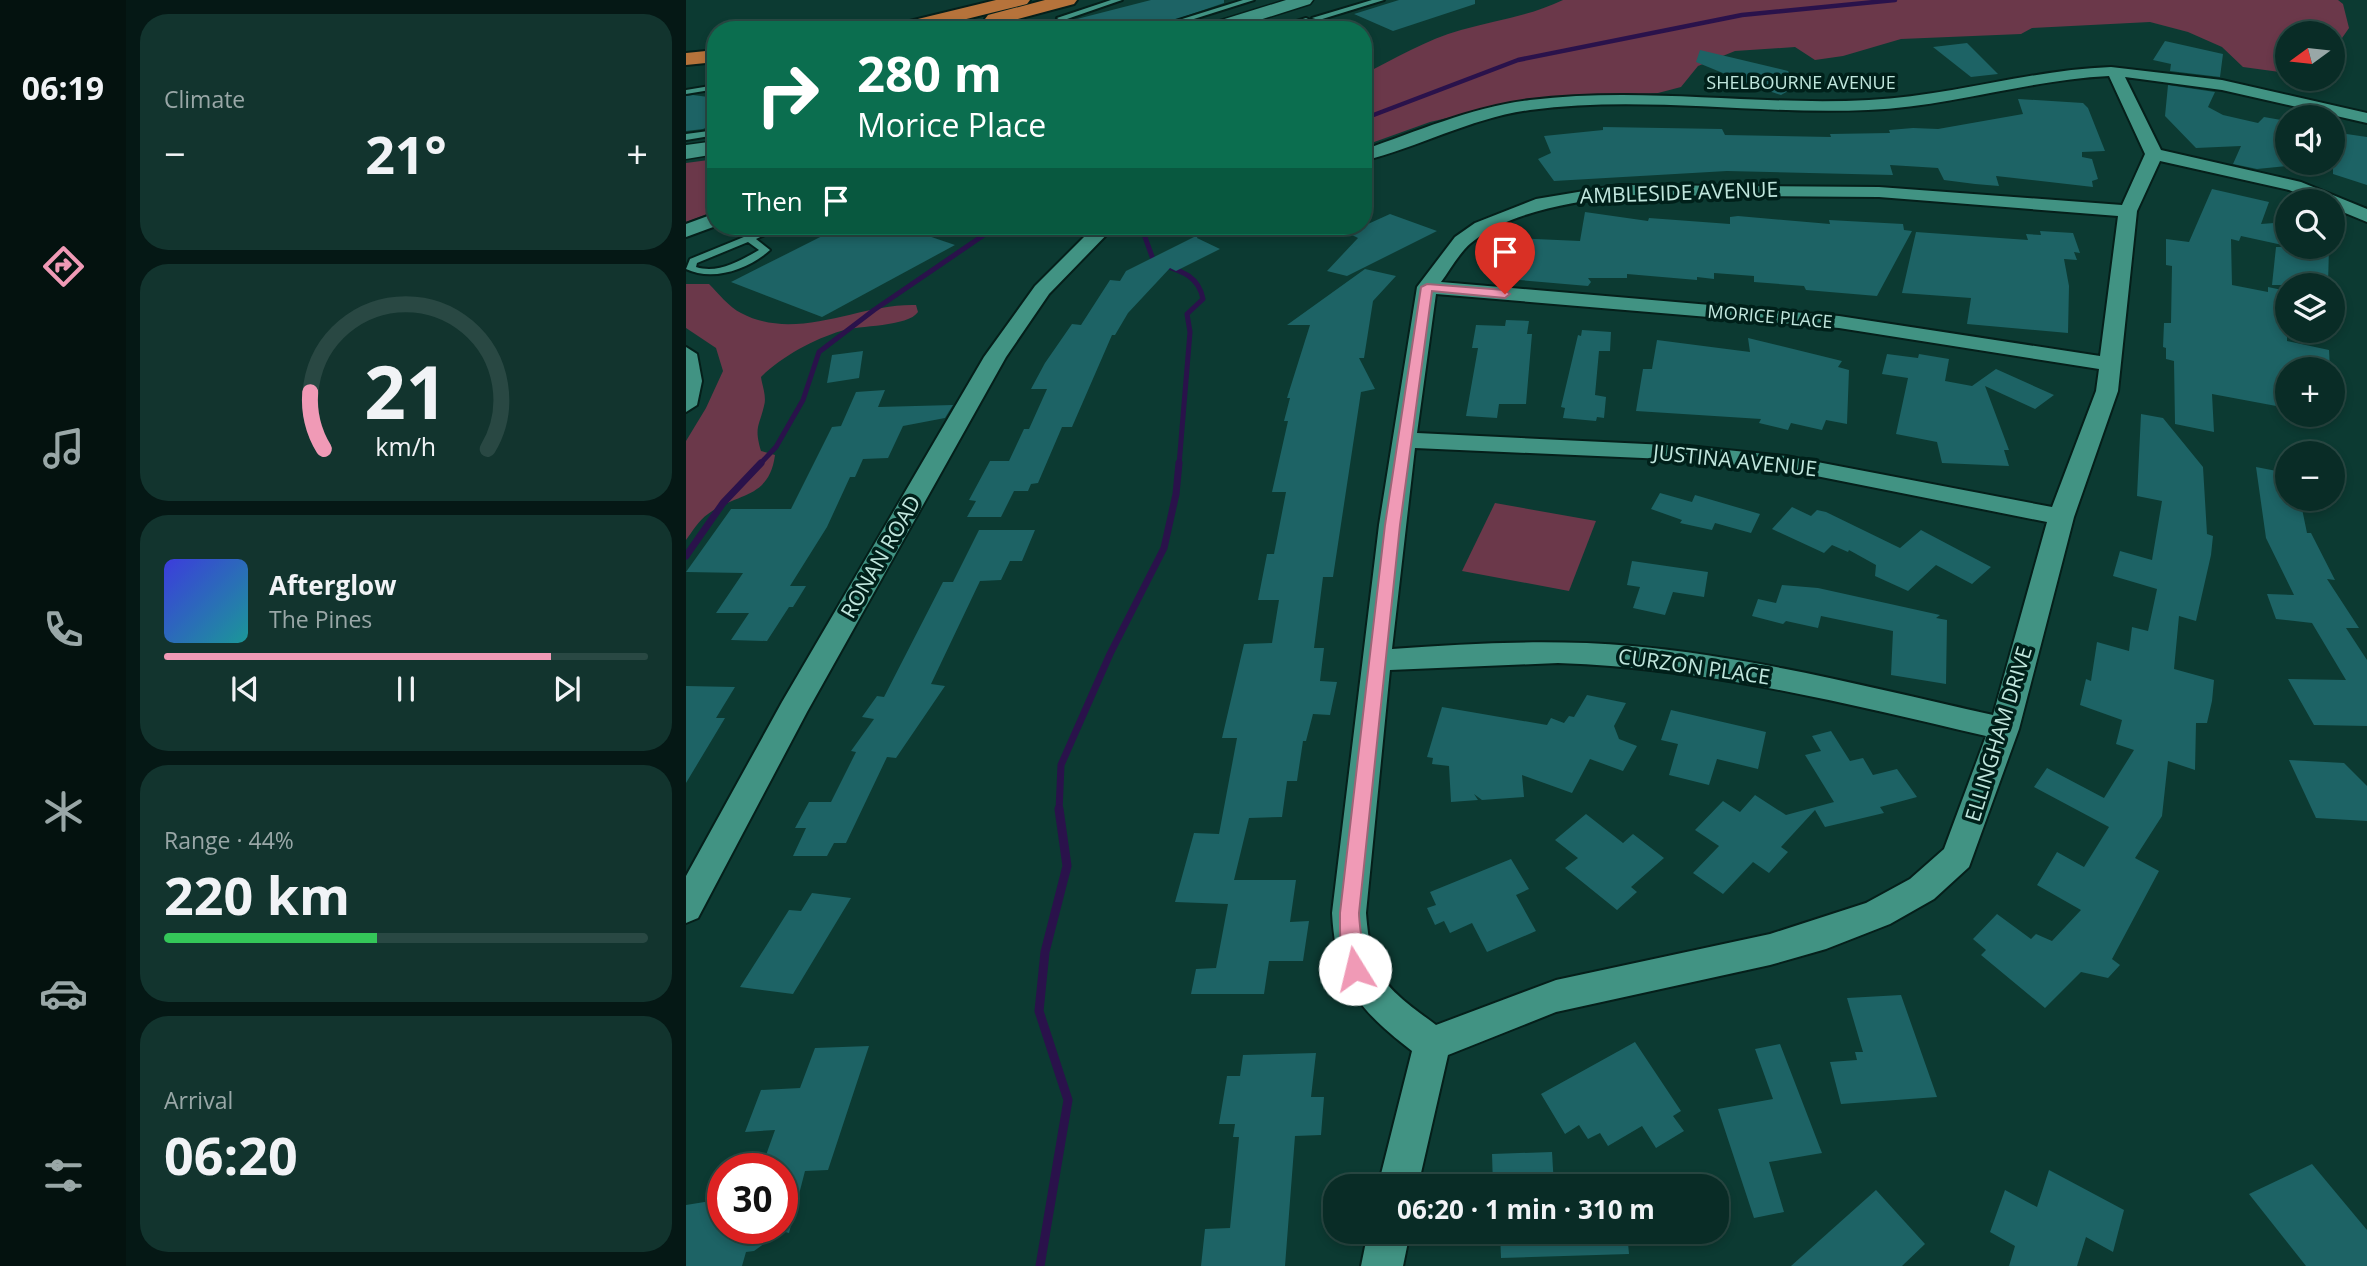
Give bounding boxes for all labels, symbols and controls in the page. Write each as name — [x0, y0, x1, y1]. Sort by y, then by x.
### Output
north arrow — [2275, 21, 2345, 91]
map controls — [2275, 21, 2345, 511]
text: 280 m — [857, 40, 1002, 106]
icon: right — [742, 49, 833, 140]
text: 06:19 — [22, 66, 104, 109]
street label: SHELBOURNE AVENUE — [1706, 70, 1896, 94]
text: Climate — [164, 83, 245, 115]
text: Morice Place — [857, 103, 1046, 146]
button: sound — [2275, 105, 2345, 175]
text: 21° — [365, 118, 447, 189]
text: − — [164, 127, 186, 179]
text: + — [626, 127, 648, 179]
street label: AMBLESIDE AVENUE — [1579, 175, 1779, 209]
icon: arrive — [817, 182, 855, 220]
text: Then — [742, 183, 803, 219]
button: search — [2275, 189, 2345, 259]
pin — [1475, 222, 1535, 294]
icon: arrive — [1486, 233, 1524, 271]
icon: directions — [39, 242, 88, 291]
button: layers — [2275, 273, 2345, 343]
street label: MORICE PLACE — [1707, 299, 1834, 333]
text: 21 — [364, 341, 448, 440]
button: + — [2275, 357, 2345, 427]
icon: music — [39, 424, 88, 473]
text: km/h — [376, 428, 436, 462]
street label: JUSTINA AVENUE — [1650, 437, 1818, 483]
button: − — [2275, 441, 2345, 511]
street label: RONAN ROAD — [834, 490, 927, 623]
text: Afterglow — [269, 567, 396, 603]
text: The Pines — [269, 603, 372, 635]
icon: phone — [39, 605, 88, 654]
street label: CURZON PLACE — [1616, 642, 1772, 691]
street label: ELLINGHAM DRIVE — [1958, 643, 2038, 825]
icon: previous — [226, 670, 264, 708]
icon: pause — [387, 670, 425, 708]
icon: next — [548, 670, 586, 708]
icon: climate — [39, 787, 88, 836]
text: Range · 44% — [164, 824, 294, 856]
text: 220 km — [164, 859, 350, 930]
position arrow — [1318, 932, 1392, 1006]
icon: car — [39, 969, 88, 1018]
text: Arrival — [164, 1084, 233, 1116]
text: 06:20 — [164, 1119, 298, 1190]
icon: filters — [39, 1151, 88, 1200]
speed limit sign: 30 — [707, 1153, 798, 1244]
text: 06:20 · 1 min · 310 m — [1397, 1191, 1655, 1227]

